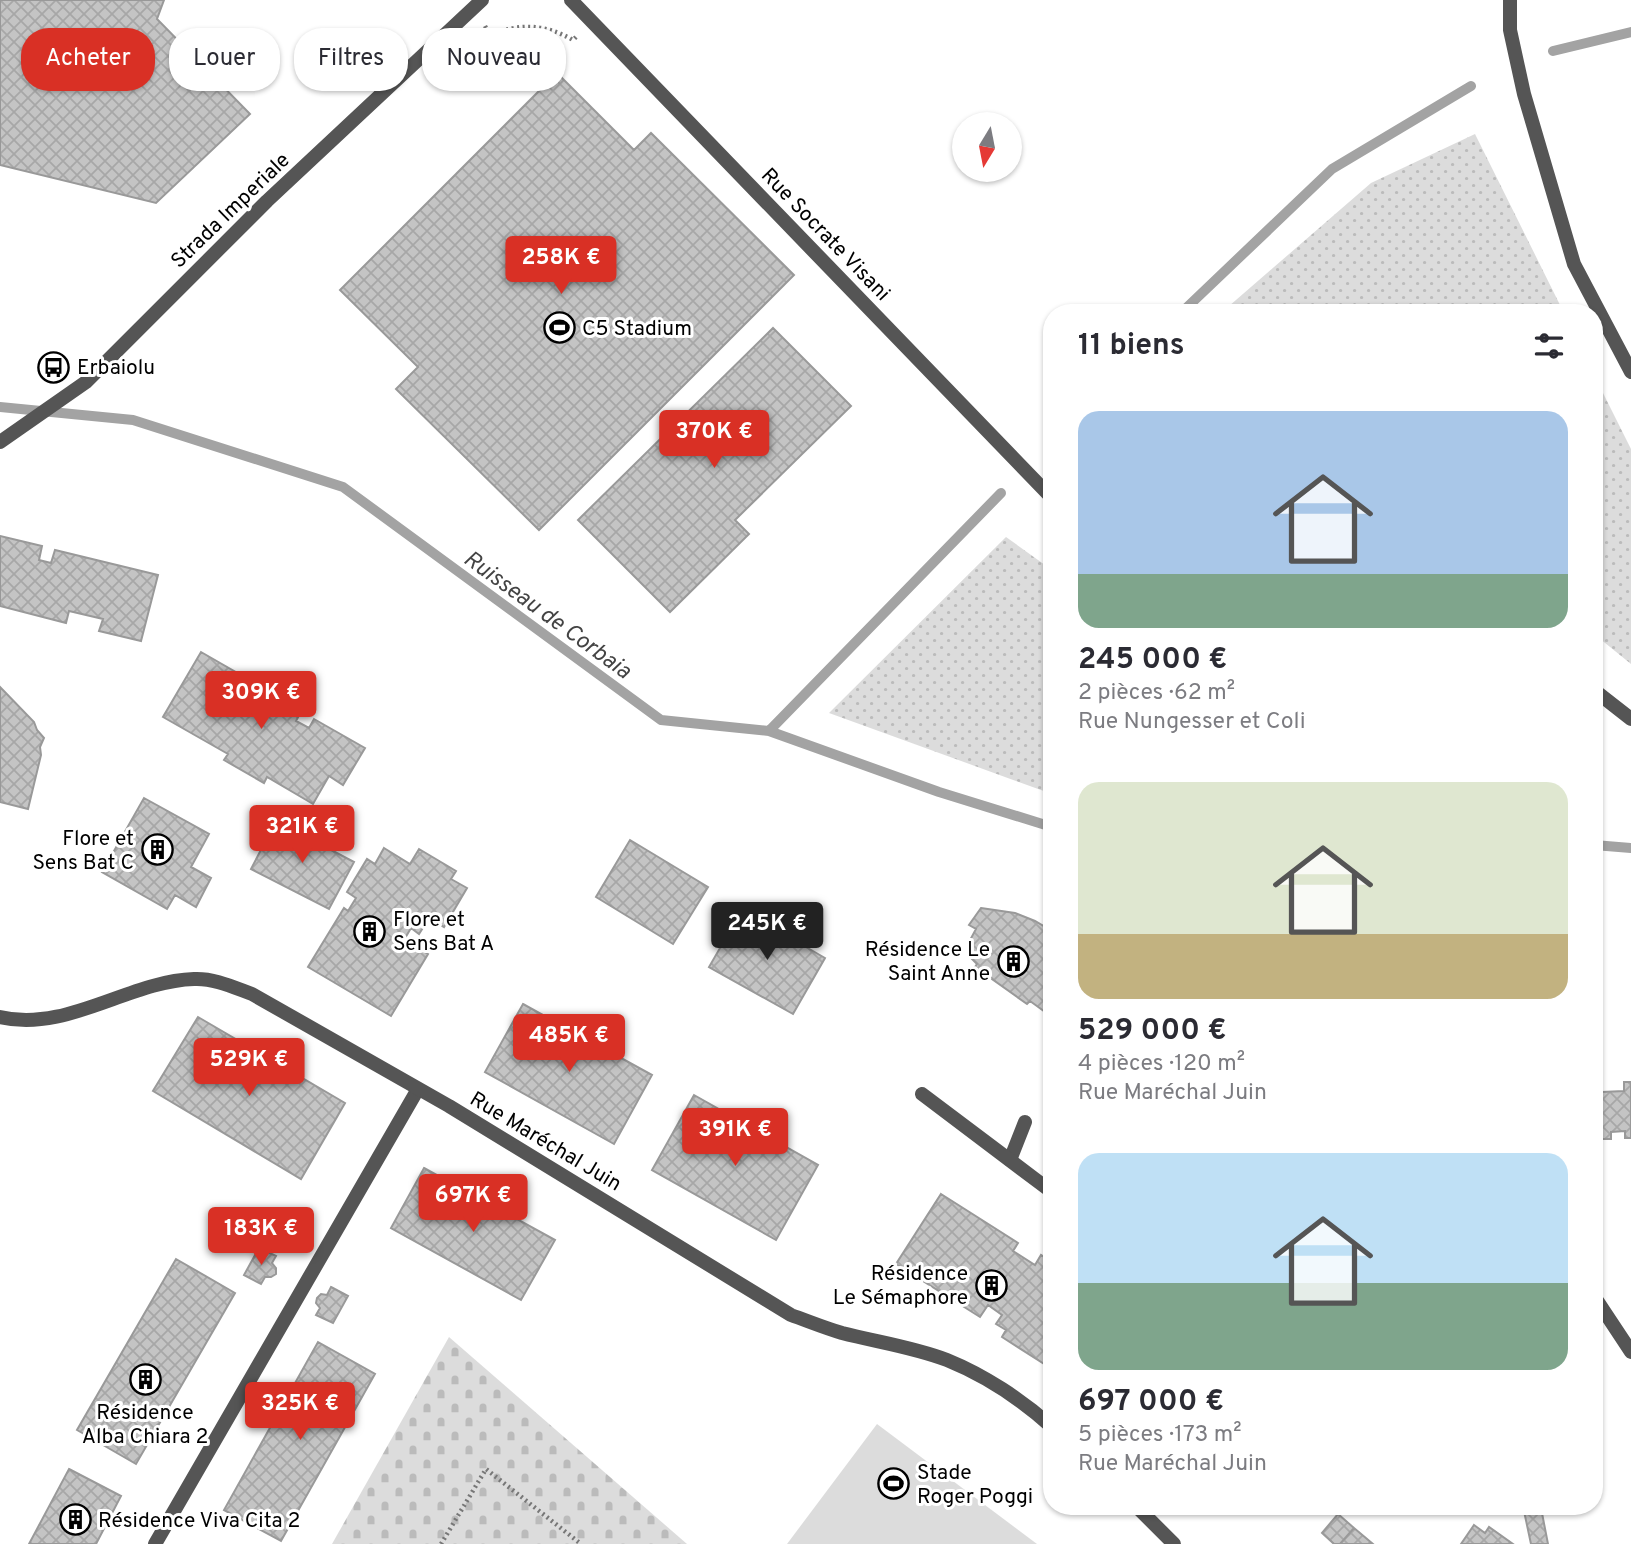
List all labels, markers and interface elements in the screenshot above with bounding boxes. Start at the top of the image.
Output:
chip: Acheter [21,28,155,91]
chip: Louer [169,28,280,91]
chip: Filtres [294,28,408,91]
chip: Nouveau [422,28,566,91]
north arrow [952,112,1022,182]
map controls [952,112,1022,182]
street label: Strada Imperiale [166,147,296,275]
street label: Rue Socrate Visani [754,163,895,307]
pin: 258K € [504,236,618,296]
text: 258K € [521,244,601,273]
sports icon: C5 Stadium [542,311,576,345]
place label: C5 Stadium [582,316,692,343]
icon: filters [1530,327,1568,365]
text: 11 biens [1078,328,1185,365]
bus stop icon: Erbaiolu [37,350,71,384]
place label: Erbaiolu [77,355,155,382]
pin: 370K € [657,410,771,470]
text: 370K € [675,418,753,447]
icon: home [1260,456,1386,582]
water label: Ruisseau de Corbaia [457,545,636,687]
text: 245 000 € [1078,642,1227,679]
pin: 309K € [204,672,318,731]
text: 309K € [221,679,301,708]
text: 2 pièces · 62 m² [1078,679,1235,708]
text: Rue Nungesser et Coli [1078,708,1305,737]
pin: 321K € [245,806,359,865]
text: 321K € [265,813,339,842]
place label: Flore et Sens Bat C [33,826,134,877]
icon: home [1260,827,1386,953]
building icon: Flore et Sens Bat C [140,833,174,867]
pin: 245K € [710,902,824,962]
place label: Flore et Sens Bat A [393,907,494,958]
text: 245K € [727,910,807,939]
building icon: Flore et Sens Bat A [353,914,387,948]
place label: Résidence Le Saint Anne [865,937,990,988]
building icon: Résidence Le Saint Anne [996,944,1030,978]
text: 529 000 € [1078,1013,1227,1050]
pin: 485K € [512,1014,626,1074]
text: 485K € [529,1022,609,1051]
pin: 529K € [192,1038,306,1098]
text: 529K € [210,1046,288,1075]
text: 4 pièces · 120 m² [1078,1050,1245,1079]
text: Rue Maréchal Juin [1078,1079,1267,1108]
street label: Rue Maréchal Juin [464,1086,626,1198]
pin: 391K € [678,1108,792,1168]
text: 391K € [698,1116,772,1145]
pin: 697K € [416,1174,530,1234]
text: 697K € [435,1182,511,1211]
icon: home [1260,1198,1386,1324]
pin: 183K € [204,1208,318,1267]
text: 183K € [224,1215,298,1244]
place label: Résidence Le Sémaphore [833,1261,968,1312]
building icon: Résidence Le Sémaphore [974,1268,1008,1302]
building icon: Résidence Alba Chiara 2 [128,1363,162,1397]
pin: 325K € [243,1382,357,1442]
text: 697 000 € [1078,1384,1224,1421]
text: 325K € [261,1390,339,1419]
place label: Résidence Alba Chiara 2 [82,1400,208,1451]
text: 5 pièces · 173 m² [1078,1421,1242,1450]
text: Rue Maréchal Juin [1078,1450,1267,1479]
place label: Stade Roger Poggi [917,1460,1033,1511]
sports icon: Stade Roger Poggi [877,1467,911,1501]
building icon: Résidence Viva Cita 2 [58,1503,92,1537]
place label: Résidence Viva Cita 2 [98,1508,300,1535]

